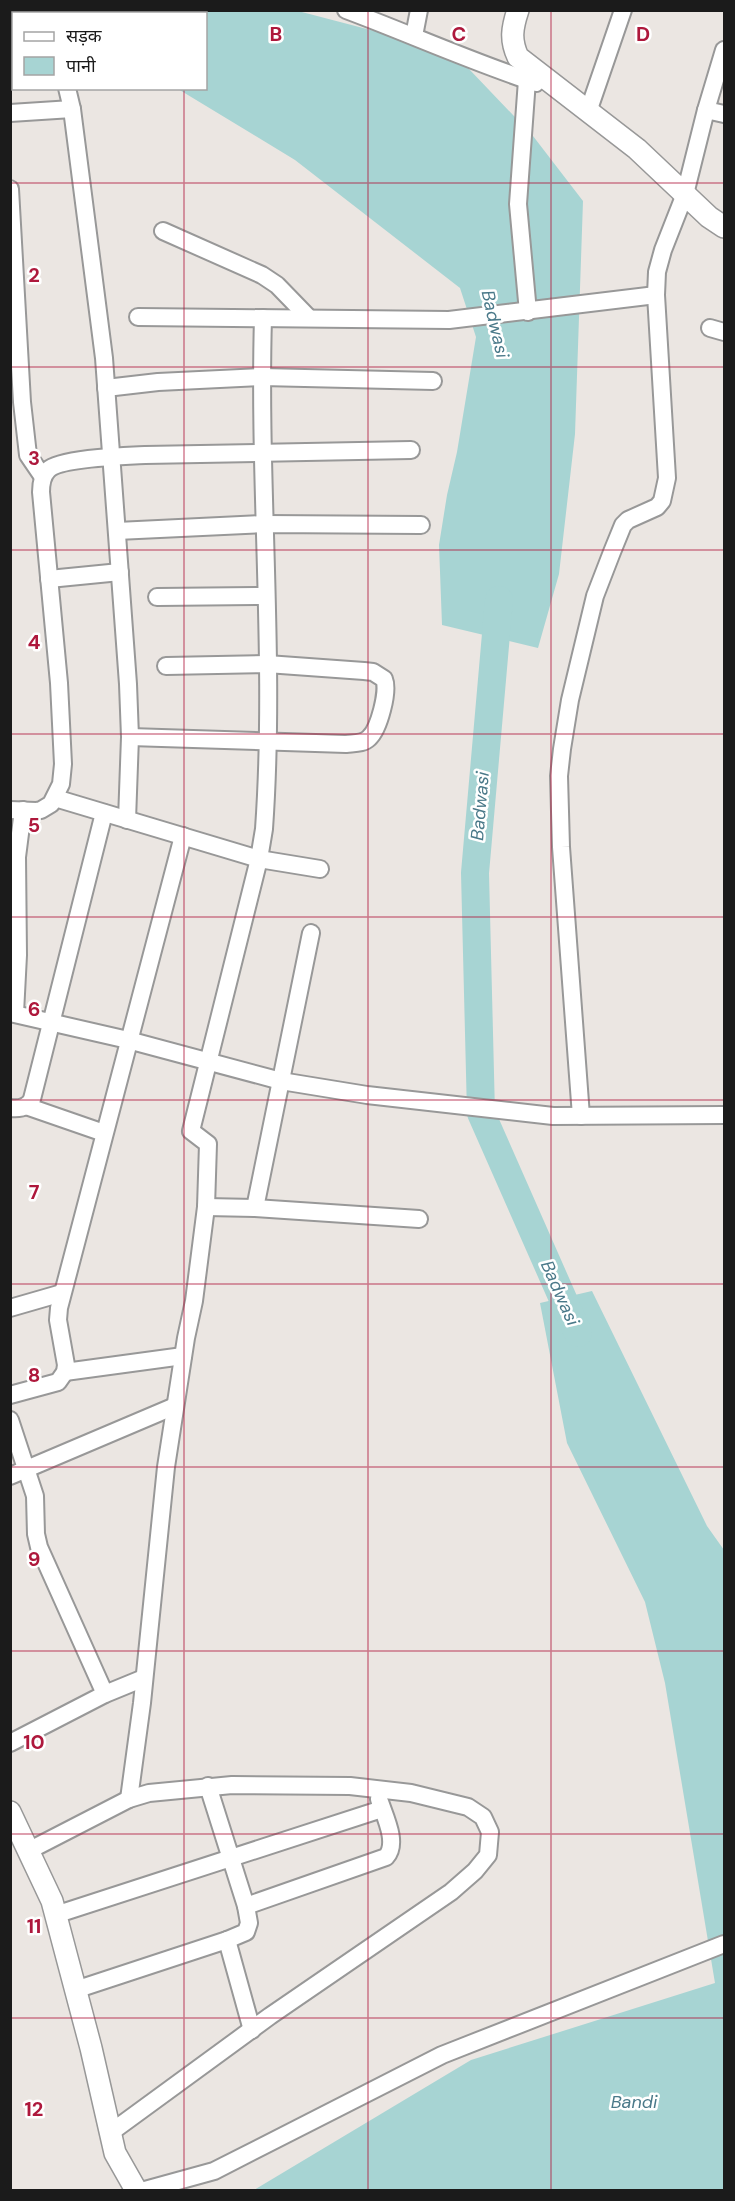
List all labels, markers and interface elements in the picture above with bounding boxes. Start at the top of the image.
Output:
legend [12,12,207,90]
text: B [270,21,282,47]
text: C [452,21,466,47]
text: D [636,21,650,47]
text: सड़क [66,24,103,48]
text: पानी [66,54,96,78]
text: 2 [28,262,40,288]
water label: Badwasi [476,288,515,361]
text: 3 [28,445,40,471]
text: 4 [28,629,41,655]
water label: Badwasi [465,770,495,841]
text: 5 [28,812,40,838]
text: 6 [28,996,40,1022]
text: 7 [29,1179,40,1205]
water label: Badwasi [535,1257,585,1330]
text: 8 [28,1362,40,1388]
text: 9 [28,1546,40,1572]
text: 10 [23,1729,45,1755]
text: 11 [27,1913,41,1939]
water label: Bandi [611,2090,658,2114]
text: 12 [25,2096,43,2122]

